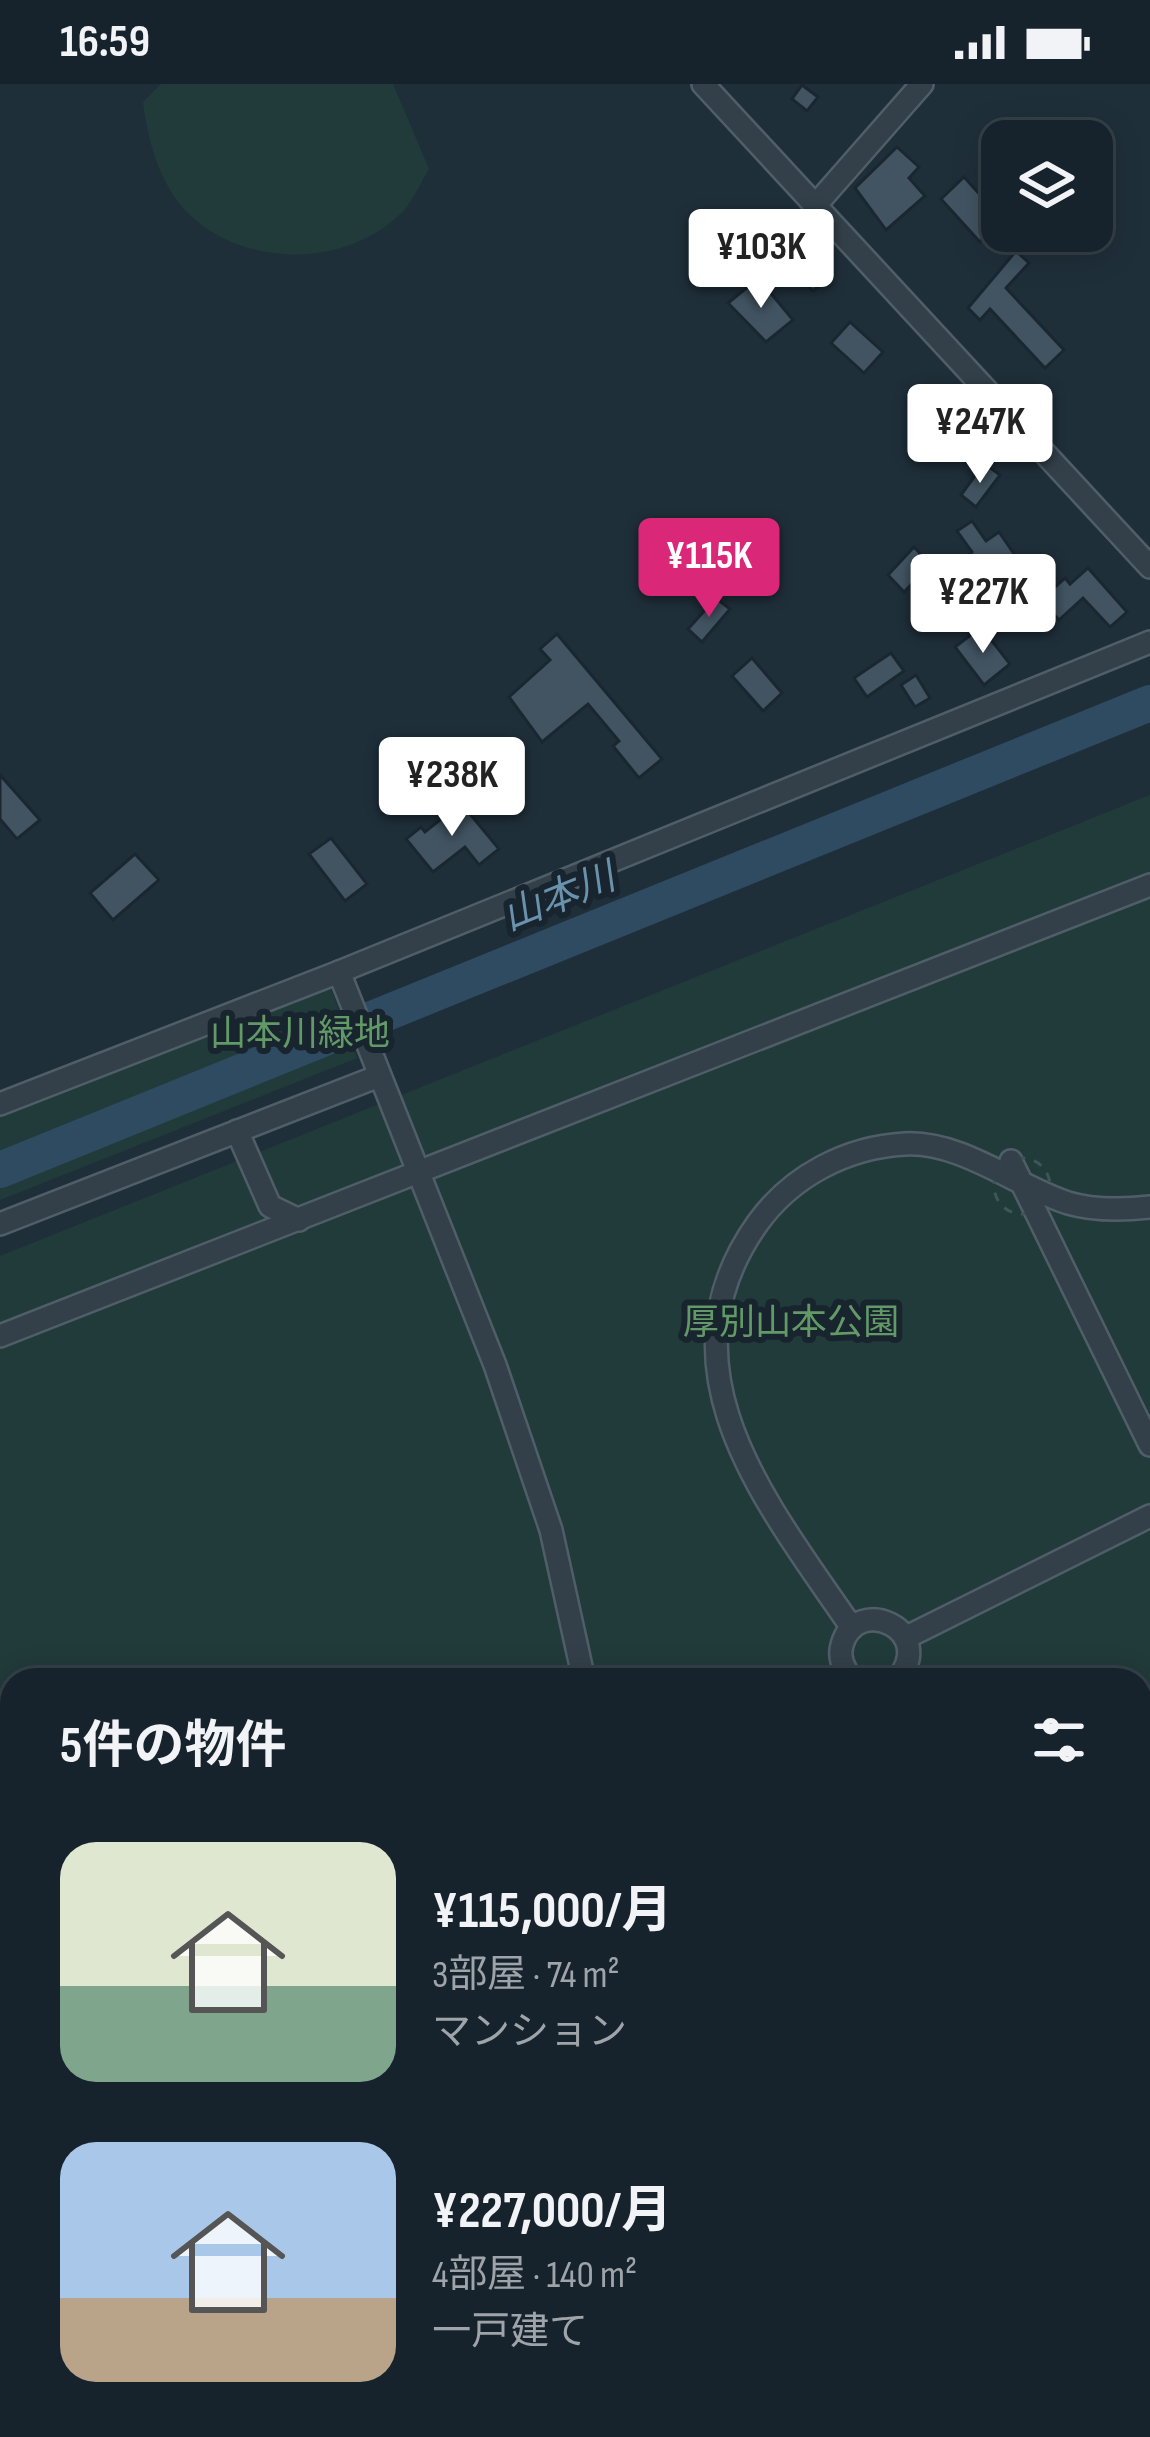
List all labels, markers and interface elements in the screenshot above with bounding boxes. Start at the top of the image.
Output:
text: 16:59 [60,15,150,70]
map controls [981,120,1113,252]
button: layers [981,120,1113,252]
pin: ¥103K [677,209,845,311]
text: ¥103K [716,224,806,271]
pin: ¥247K [896,384,1064,486]
text: ¥247K [934,399,1026,446]
pin: ¥115K [625,518,793,620]
text: ¥115K [665,533,753,580]
pin: ¥227K [899,554,1067,656]
text: ¥227K [938,569,1028,616]
pin: ¥238K [368,737,536,839]
text: ¥238K [406,752,498,799]
water label: 山本川 [496,853,626,942]
park label: 山本川緑地 [210,1013,390,1056]
park label: 厚別山本公園 [683,1302,899,1345]
icon: filters [1026,1707,1092,1773]
text: 5件の物件 [60,1716,286,1777]
text: ¥115,000/月 [432,1881,673,1942]
icon: home [156,1890,300,2034]
text: 3部屋 · 74 m² [432,1952,620,1999]
text: マンション [432,2009,627,2056]
text: ¥227,000/月 [432,2181,672,2242]
icon: home [156,2190,300,2334]
text: 4部屋 · 140 m² [432,2252,637,2299]
text: 一戸建て [432,2309,588,2356]

